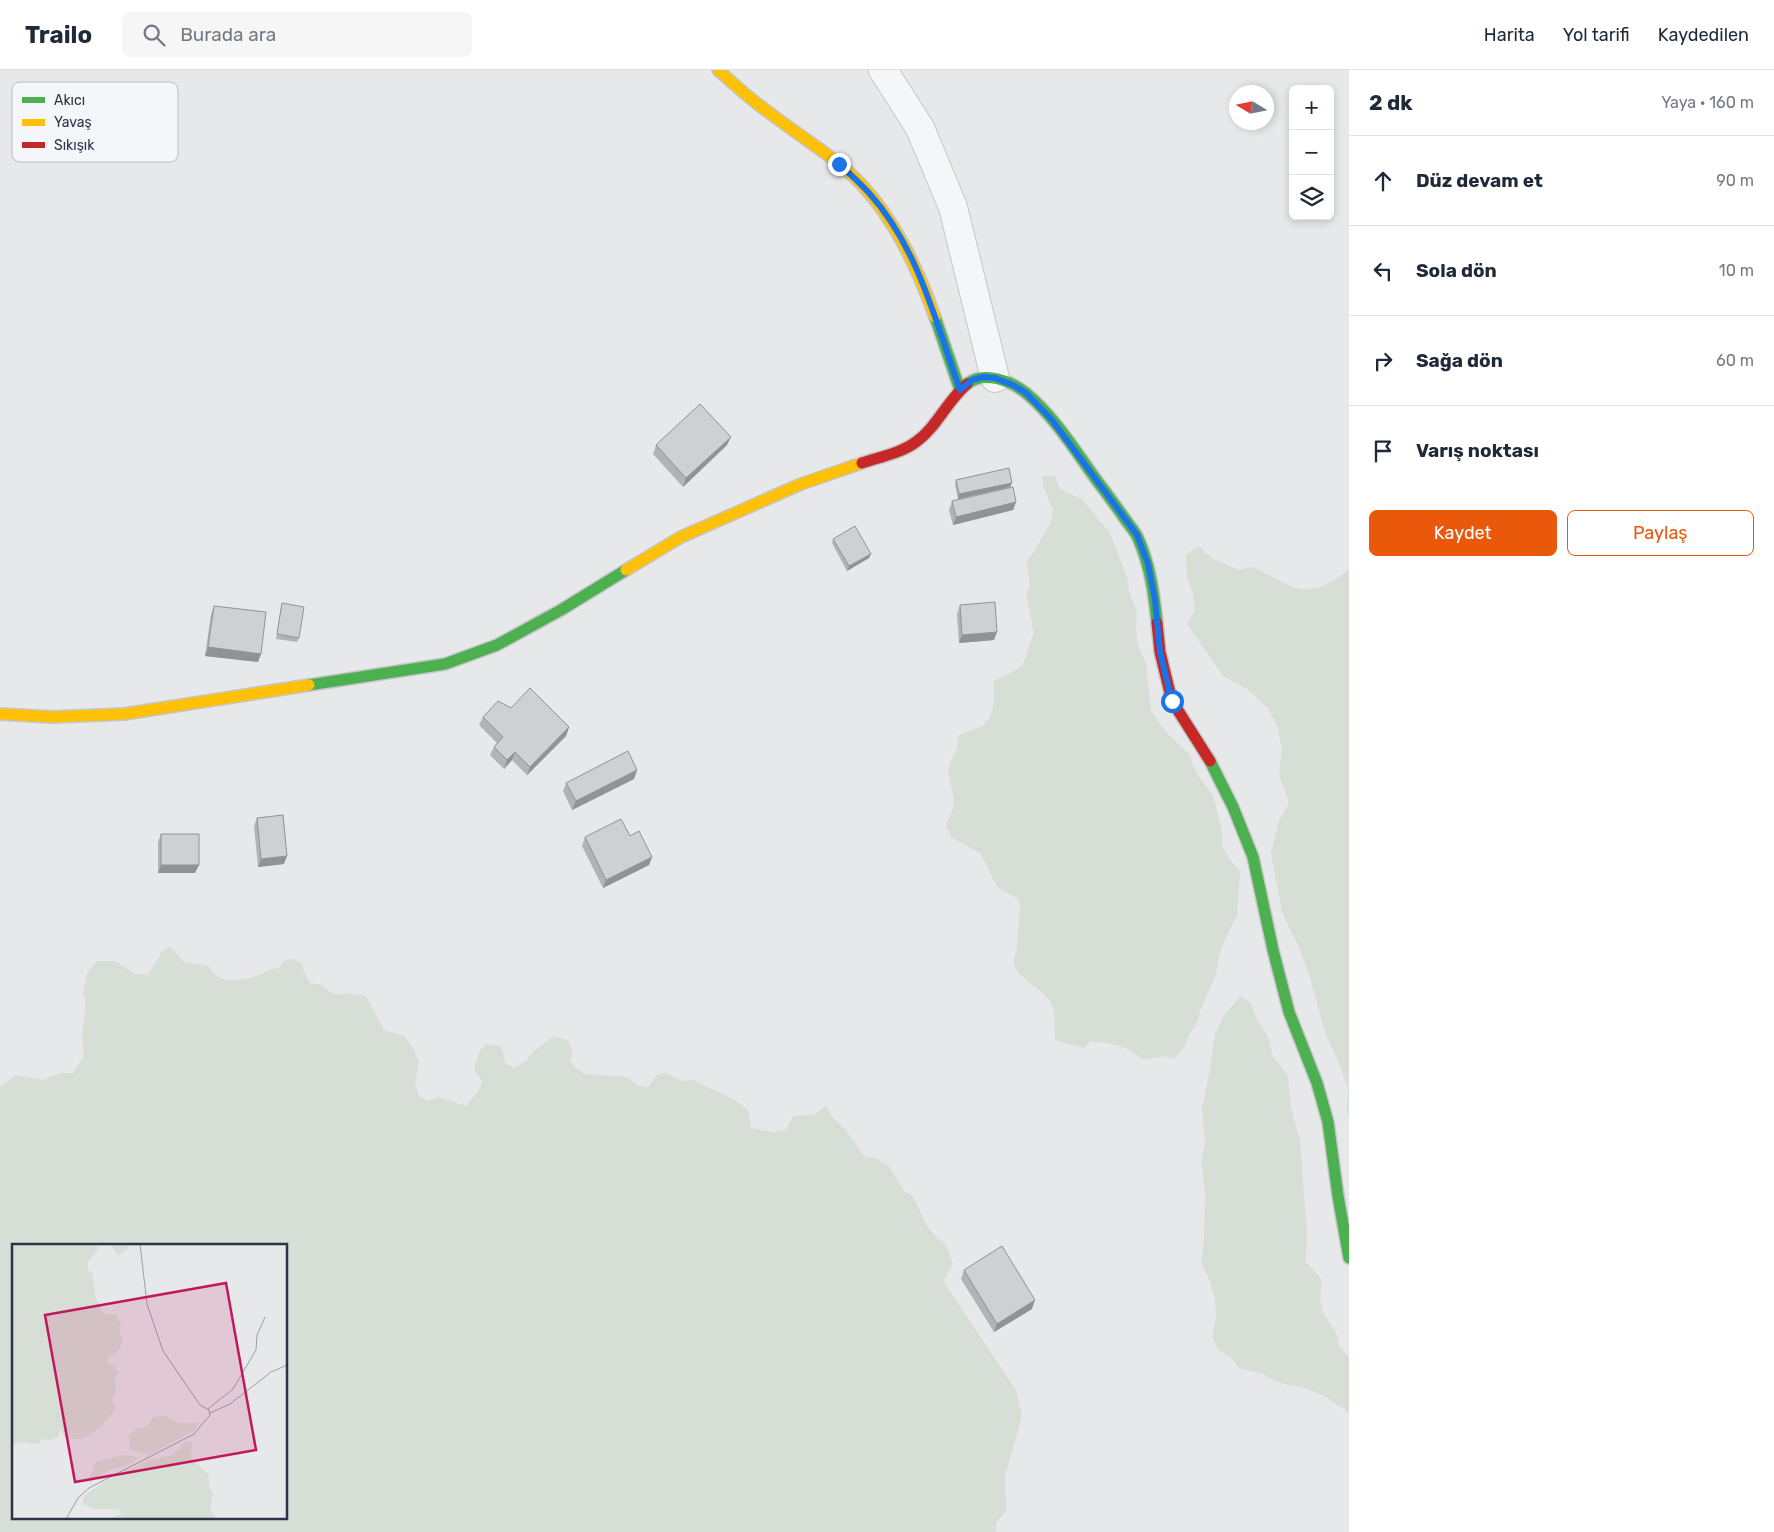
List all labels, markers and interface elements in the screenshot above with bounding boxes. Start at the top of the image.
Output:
search box [122,12,472,57]
text: Trailo [25,21,92,49]
icon: search [140,21,168,49]
text: Burada ara [180,23,276,46]
text: Harita [1484,24,1535,46]
text: Yol tarifi [1563,24,1630,46]
text: Kaydedilen [1658,24,1749,46]
legend [12,82,178,162]
north arrow [1229,85,1274,130]
map controls [1289,85,1334,220]
button: + [1289,85,1334,130]
text: 2 dk [1369,90,1413,115]
text: Akıcı [54,92,85,109]
text: Yaya · 160 m [1661,93,1754,112]
text: Yavaş [54,114,92,131]
button: − [1289,130,1334,175]
text: Sıkışık [54,137,95,154]
route end [828,153,851,176]
icon: ahead [1369,167,1397,195]
text: Düz devam et [1416,169,1543,192]
text: 90 m [1716,171,1754,190]
button: layers [1289,175,1334,220]
icon: left [1369,257,1397,285]
text: Sola dön [1416,259,1497,282]
text: 10 m [1719,261,1754,280]
icon: right [1369,347,1397,375]
text: Sağa dön [1416,349,1503,372]
text: 60 m [1716,351,1754,370]
icon: arrive [1369,437,1397,465]
text: Varış noktası [1416,439,1539,462]
button: Kaydet [1369,510,1557,556]
button: Paylaş [1567,510,1754,556]
route start [1161,690,1184,713]
inset map [12,1244,288,1520]

